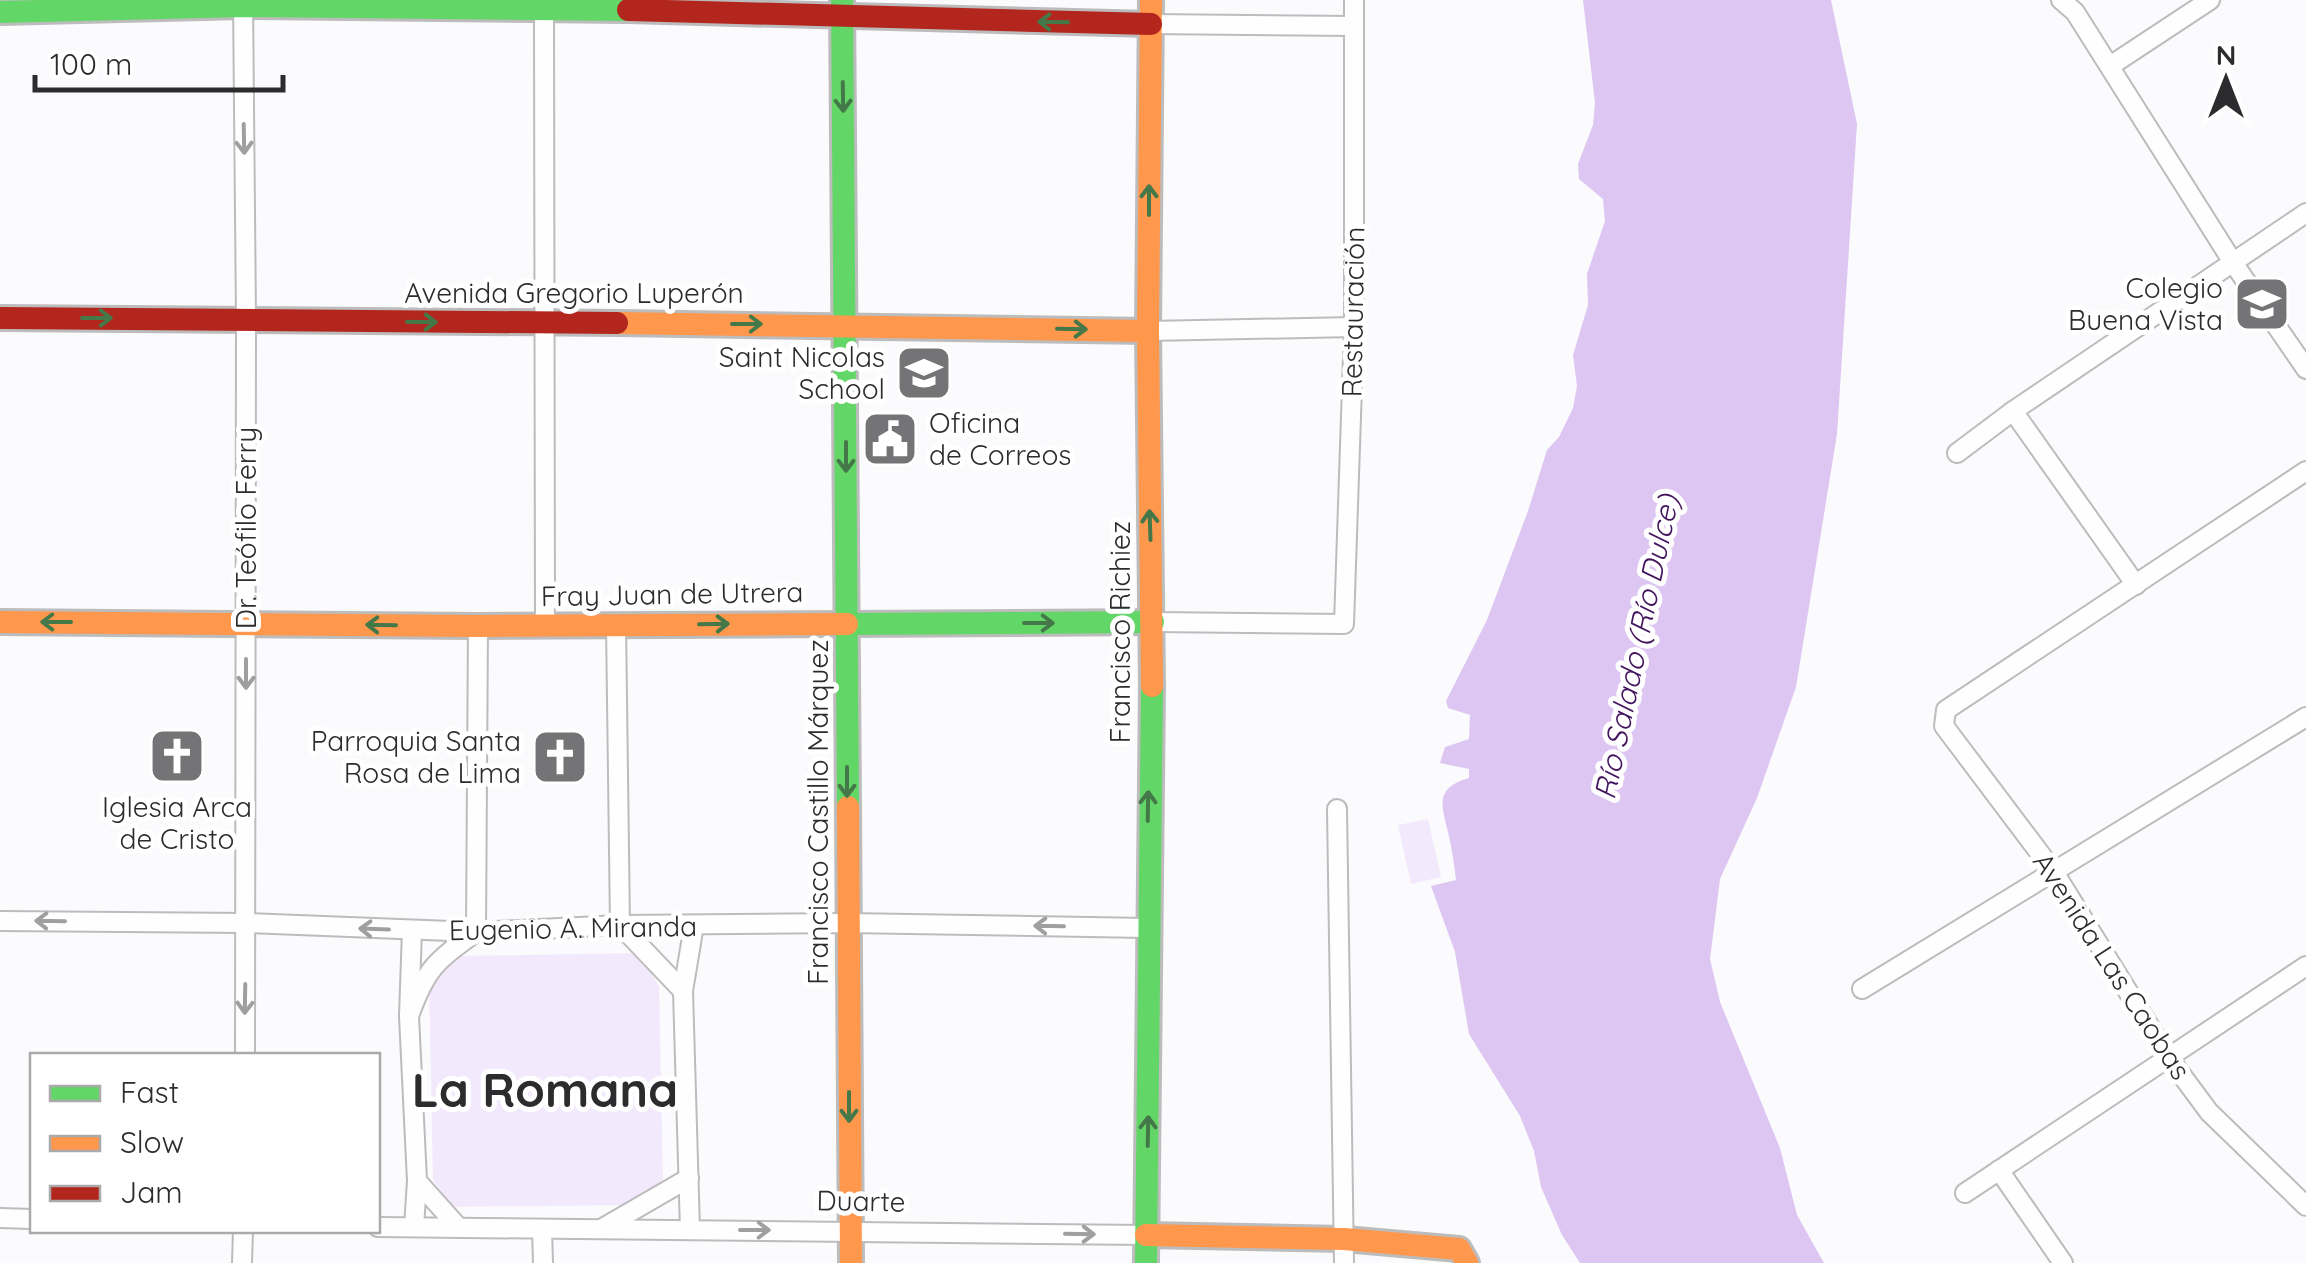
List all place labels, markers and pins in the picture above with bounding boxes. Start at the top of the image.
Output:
place label: Colegio Buena Vista [2068,270,2223,337]
school or university icon: Colegio Buena Vista [2232,274,2292,334]
place label: Saint Nicolas School [719,339,885,406]
school or university icon: Saint Nicolas School [894,343,954,403]
place label: Oficina de Correos [929,405,1071,472]
public building icon: Oficina de Correos [860,409,920,469]
place label: Parroquia Santa Rosa de Lima [311,723,521,790]
church icon: Iglesia Arca de Cristo [147,726,207,786]
church icon: Parroquia Santa Rosa de Lima [530,727,590,787]
place label: Iglesia Arca de Cristo [102,789,252,856]

